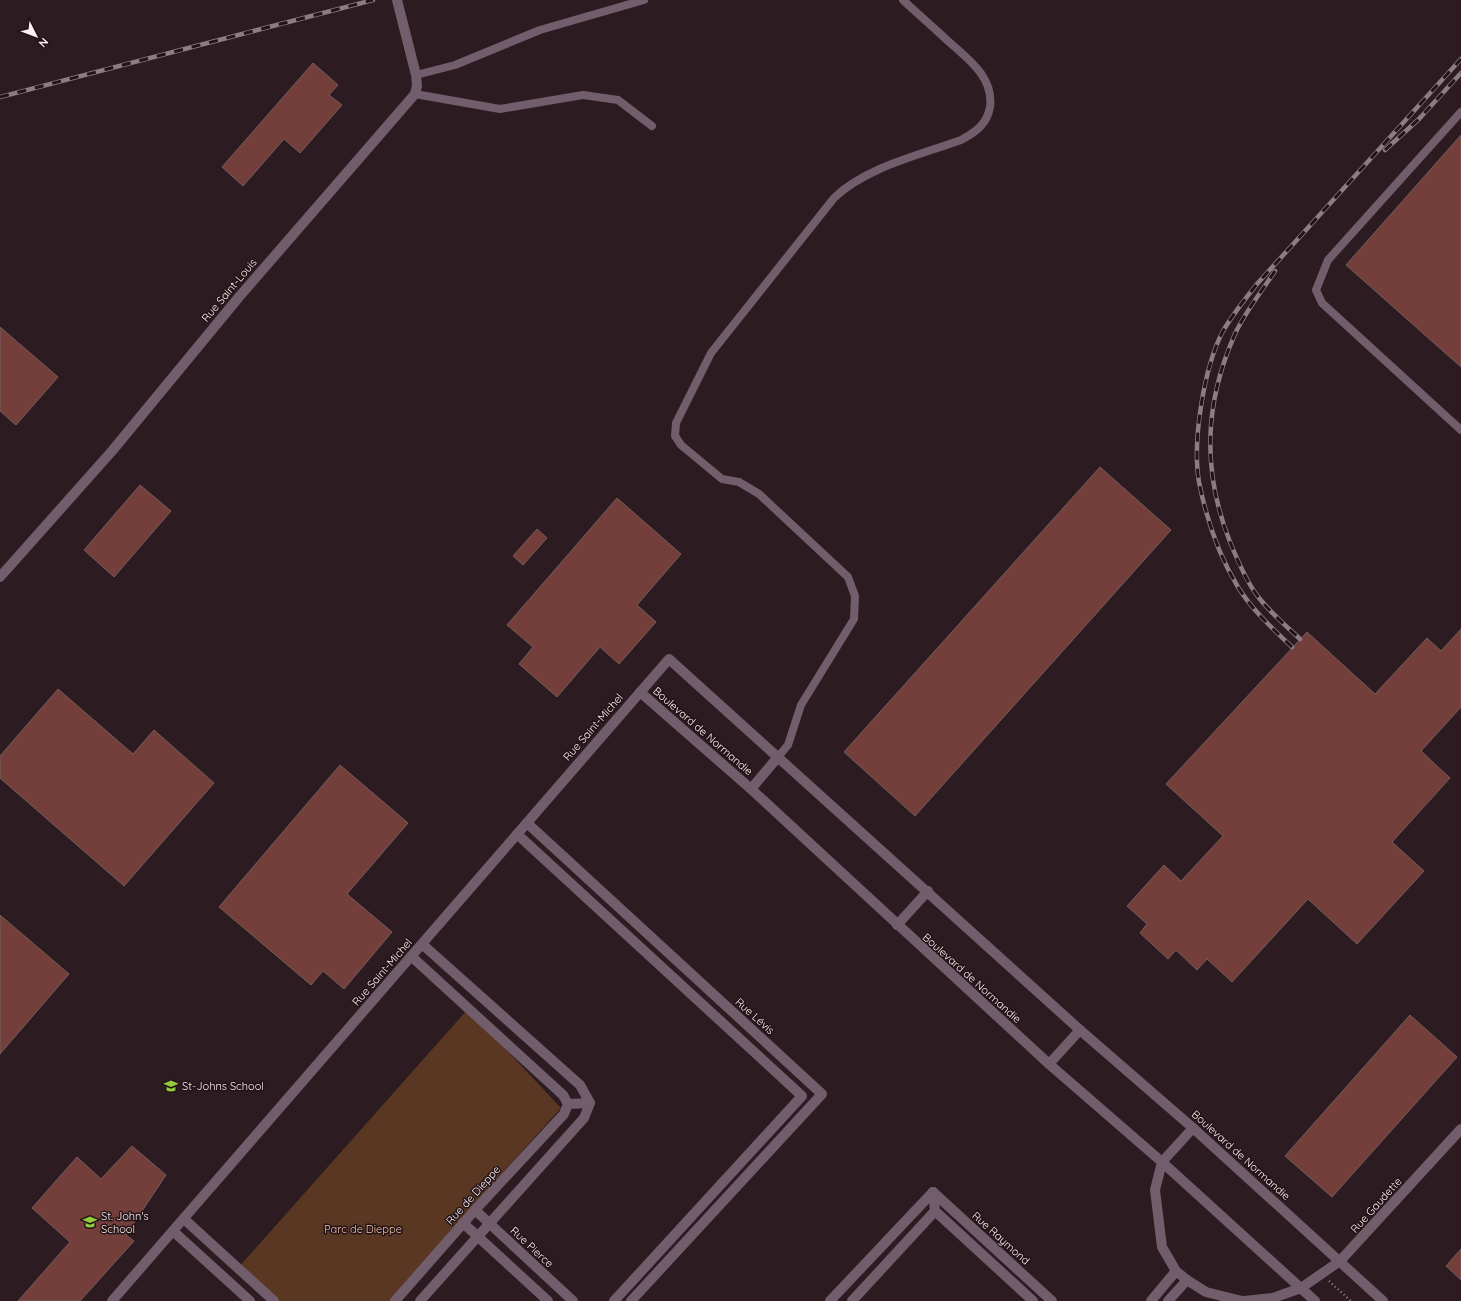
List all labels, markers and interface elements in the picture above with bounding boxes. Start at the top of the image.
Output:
north arrow [16,16,56,56]
text: N [36,35,51,50]
street label: Rue Saint-Louis [198,255,260,325]
street label: Boulevard de Normandie [650,684,756,778]
street label: Rue Saint-Michel [560,691,626,763]
street label: Boulevard de Normandie [920,930,1024,1026]
street label: Rue Saint-Michel [349,936,415,1008]
street label: Rue Lévis [732,995,778,1037]
school or university icon: St-Johns School [163,1078,179,1094]
place label: St-Johns School [182,1079,264,1093]
street label: Boulevard de Normandie [1189,1107,1293,1203]
street label: Rue de Dieppe [443,1163,503,1227]
street label: Rue Gaudette [1347,1174,1405,1236]
street label: Rue Raymond [969,1208,1033,1268]
place label: St. John's School [101,1209,149,1236]
school or university icon: St. John's School [82,1214,98,1230]
park label: Parc de Dieppe [324,1222,402,1236]
street label: Rue Pierce [508,1224,556,1270]

